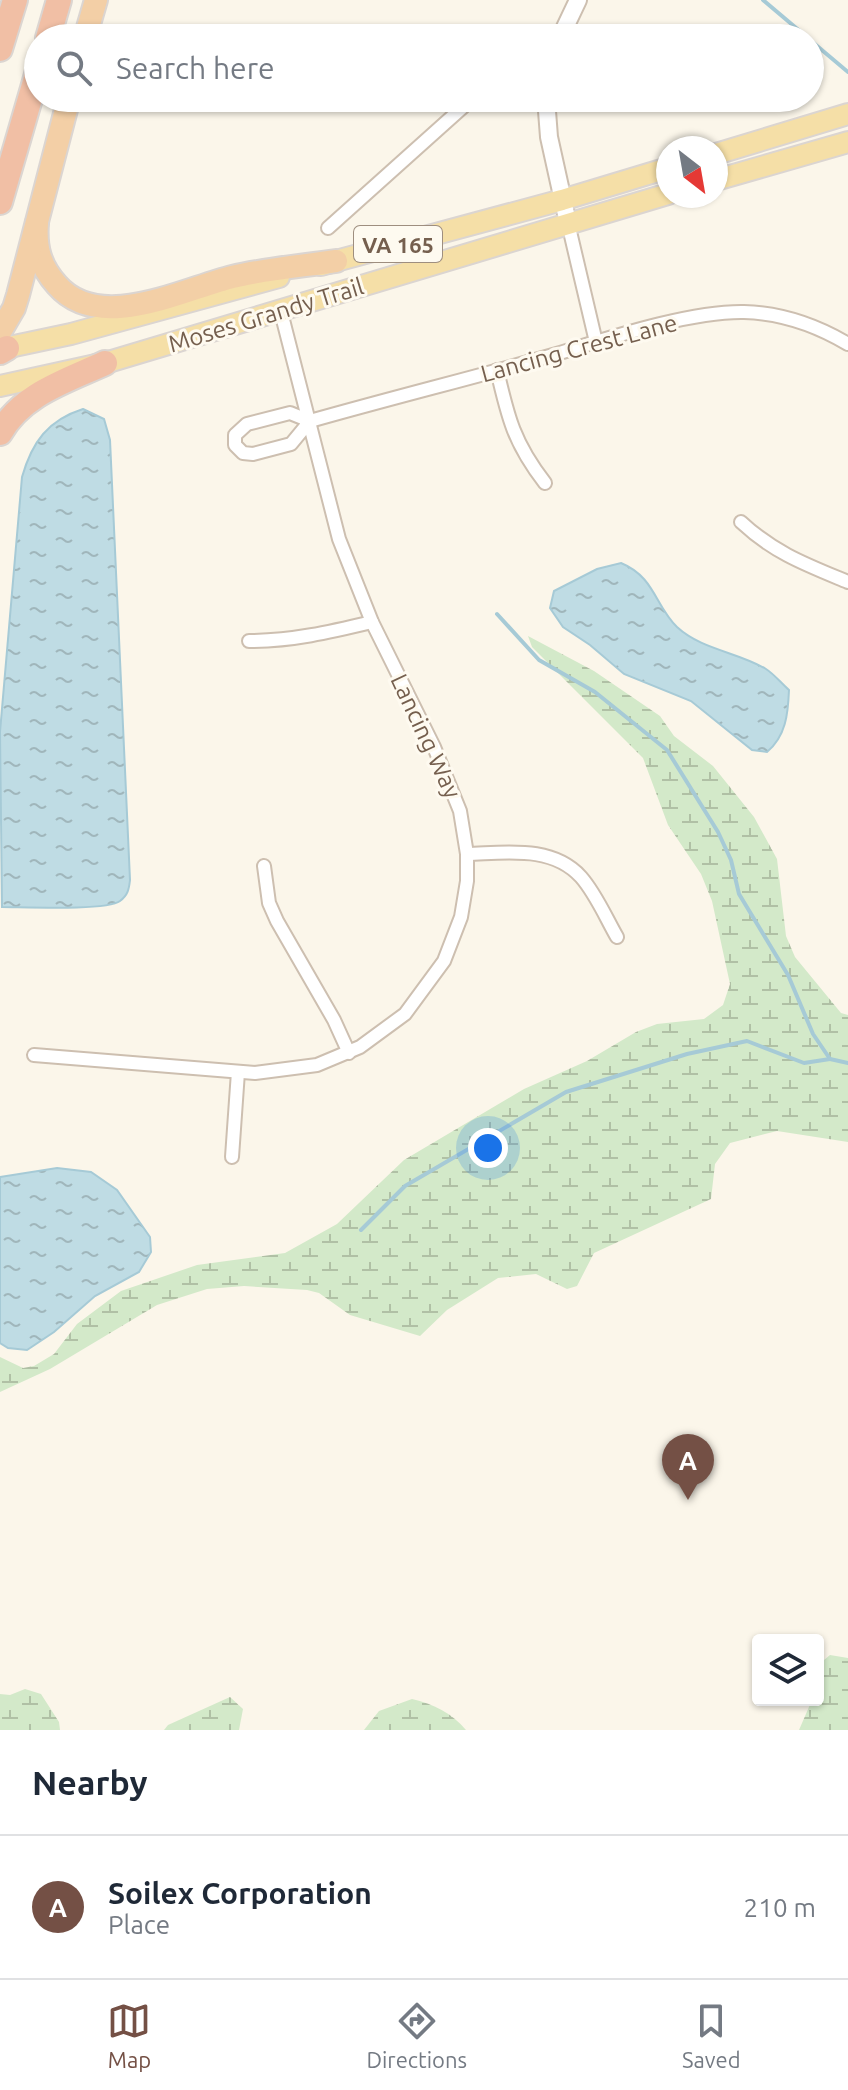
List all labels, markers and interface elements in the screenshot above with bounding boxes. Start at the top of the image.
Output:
search box [24,24,824,112]
icon: search [52,46,96,90]
text: Search here [116,51,275,85]
north arrow [656,136,728,208]
road number: VA 165 [354,226,442,262]
street label: Moses Grandy Trail [165,272,367,358]
street label: Lancing Crest Lane [478,309,680,387]
street label: Lancing Way [385,670,467,803]
your location [468,1128,508,1168]
pin: A [662,1434,714,1500]
map controls [752,1634,824,1706]
button: layers [752,1634,824,1706]
text: Nearby [32,1763,147,1801]
text: Soilex Corporation [108,1876,372,1910]
text: A [49,1893,67,1922]
text: 210 m [744,1893,816,1922]
text: Place [108,1910,170,1939]
tab: Map [107,1999,151,2072]
tab: Directions [366,1999,467,2072]
tab: Saved [682,1999,741,2072]

